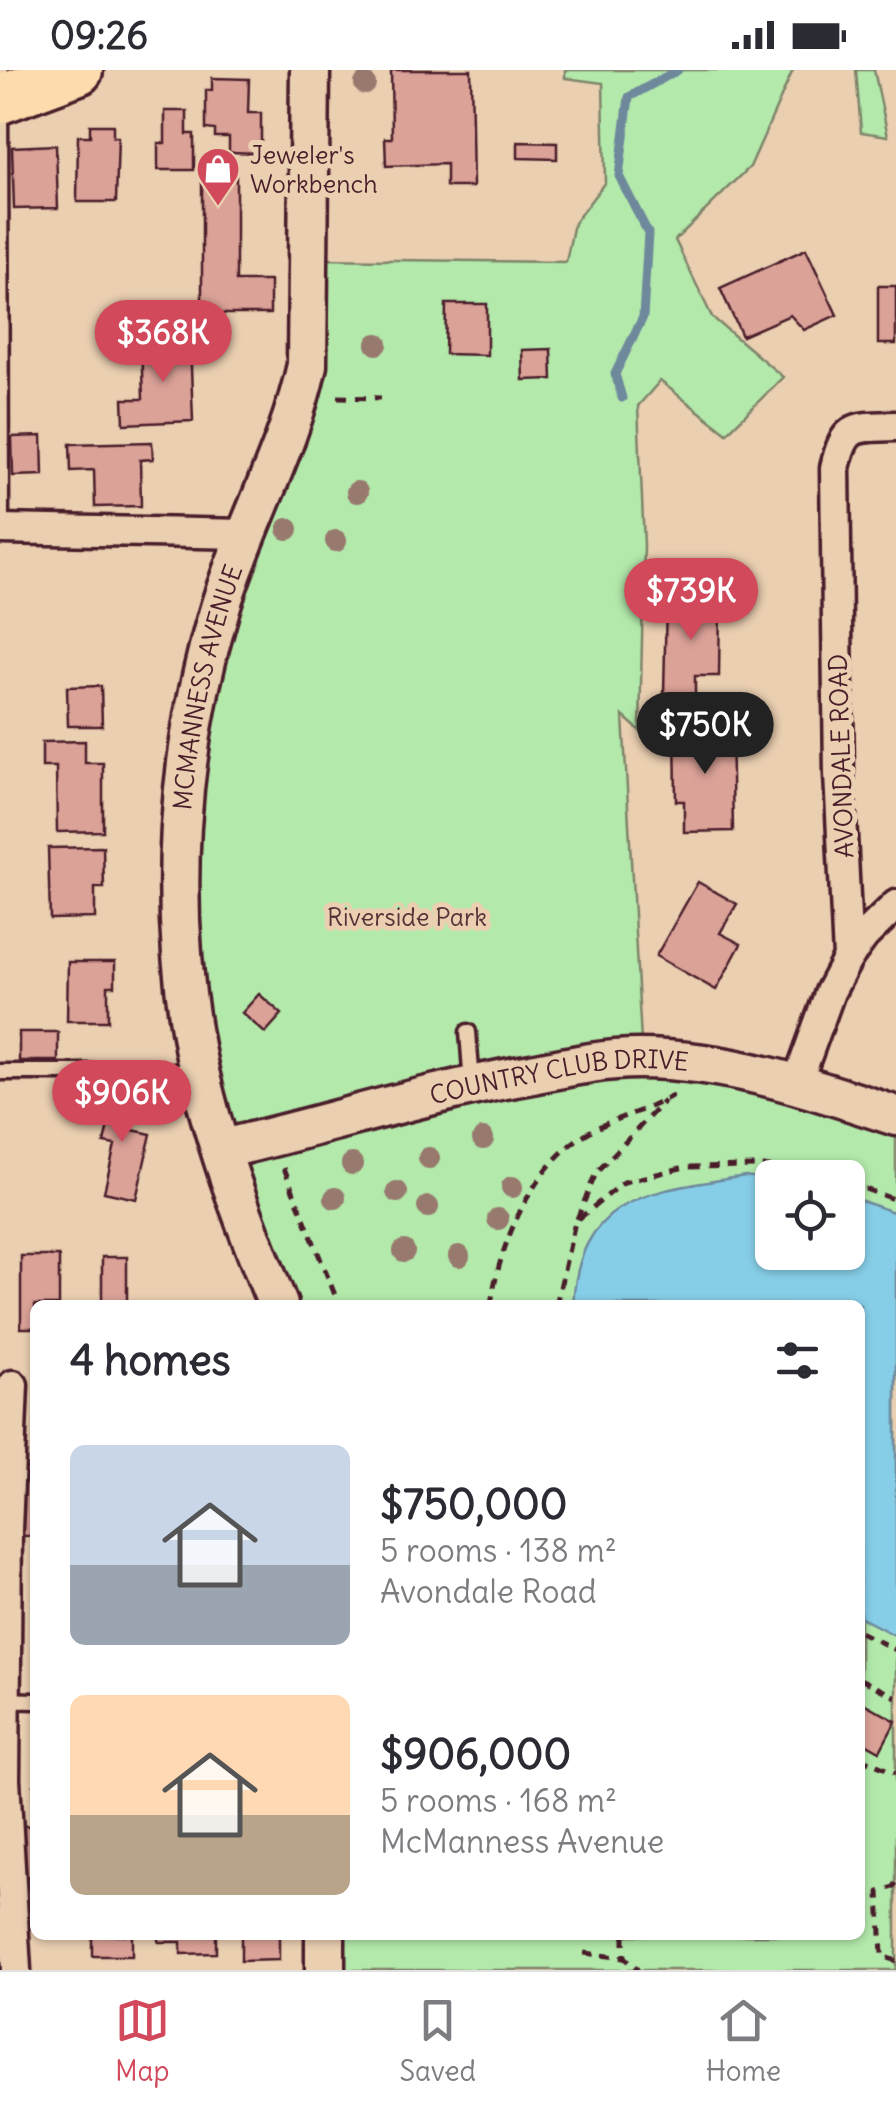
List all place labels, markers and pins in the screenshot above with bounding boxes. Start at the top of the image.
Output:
place label: Jeweler's Workbench [250,139,378,200]
shop icon: Jeweler's Workbench [195,146,241,207]
pin: $368K [93,300,233,385]
pin: $739K [621,558,761,643]
pin: $750K [635,692,775,777]
pin: $906K [52,1060,192,1145]

